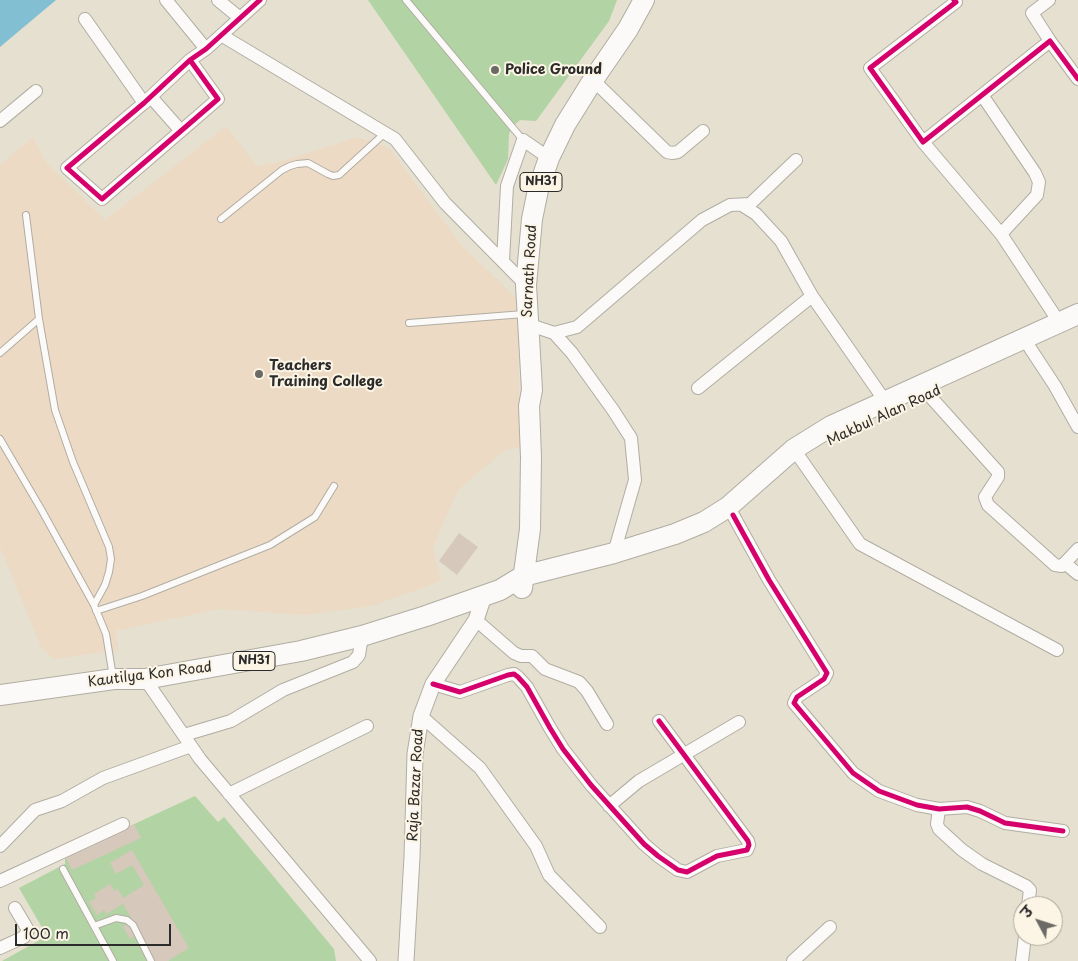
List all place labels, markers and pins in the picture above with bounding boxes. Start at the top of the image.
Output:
place label: Police Ground [505,62,602,78]
marker: Police Ground [489,64,501,76]
place label: Teachers Training College [269,358,383,391]
marker: Teachers Training College [253,368,265,380]

